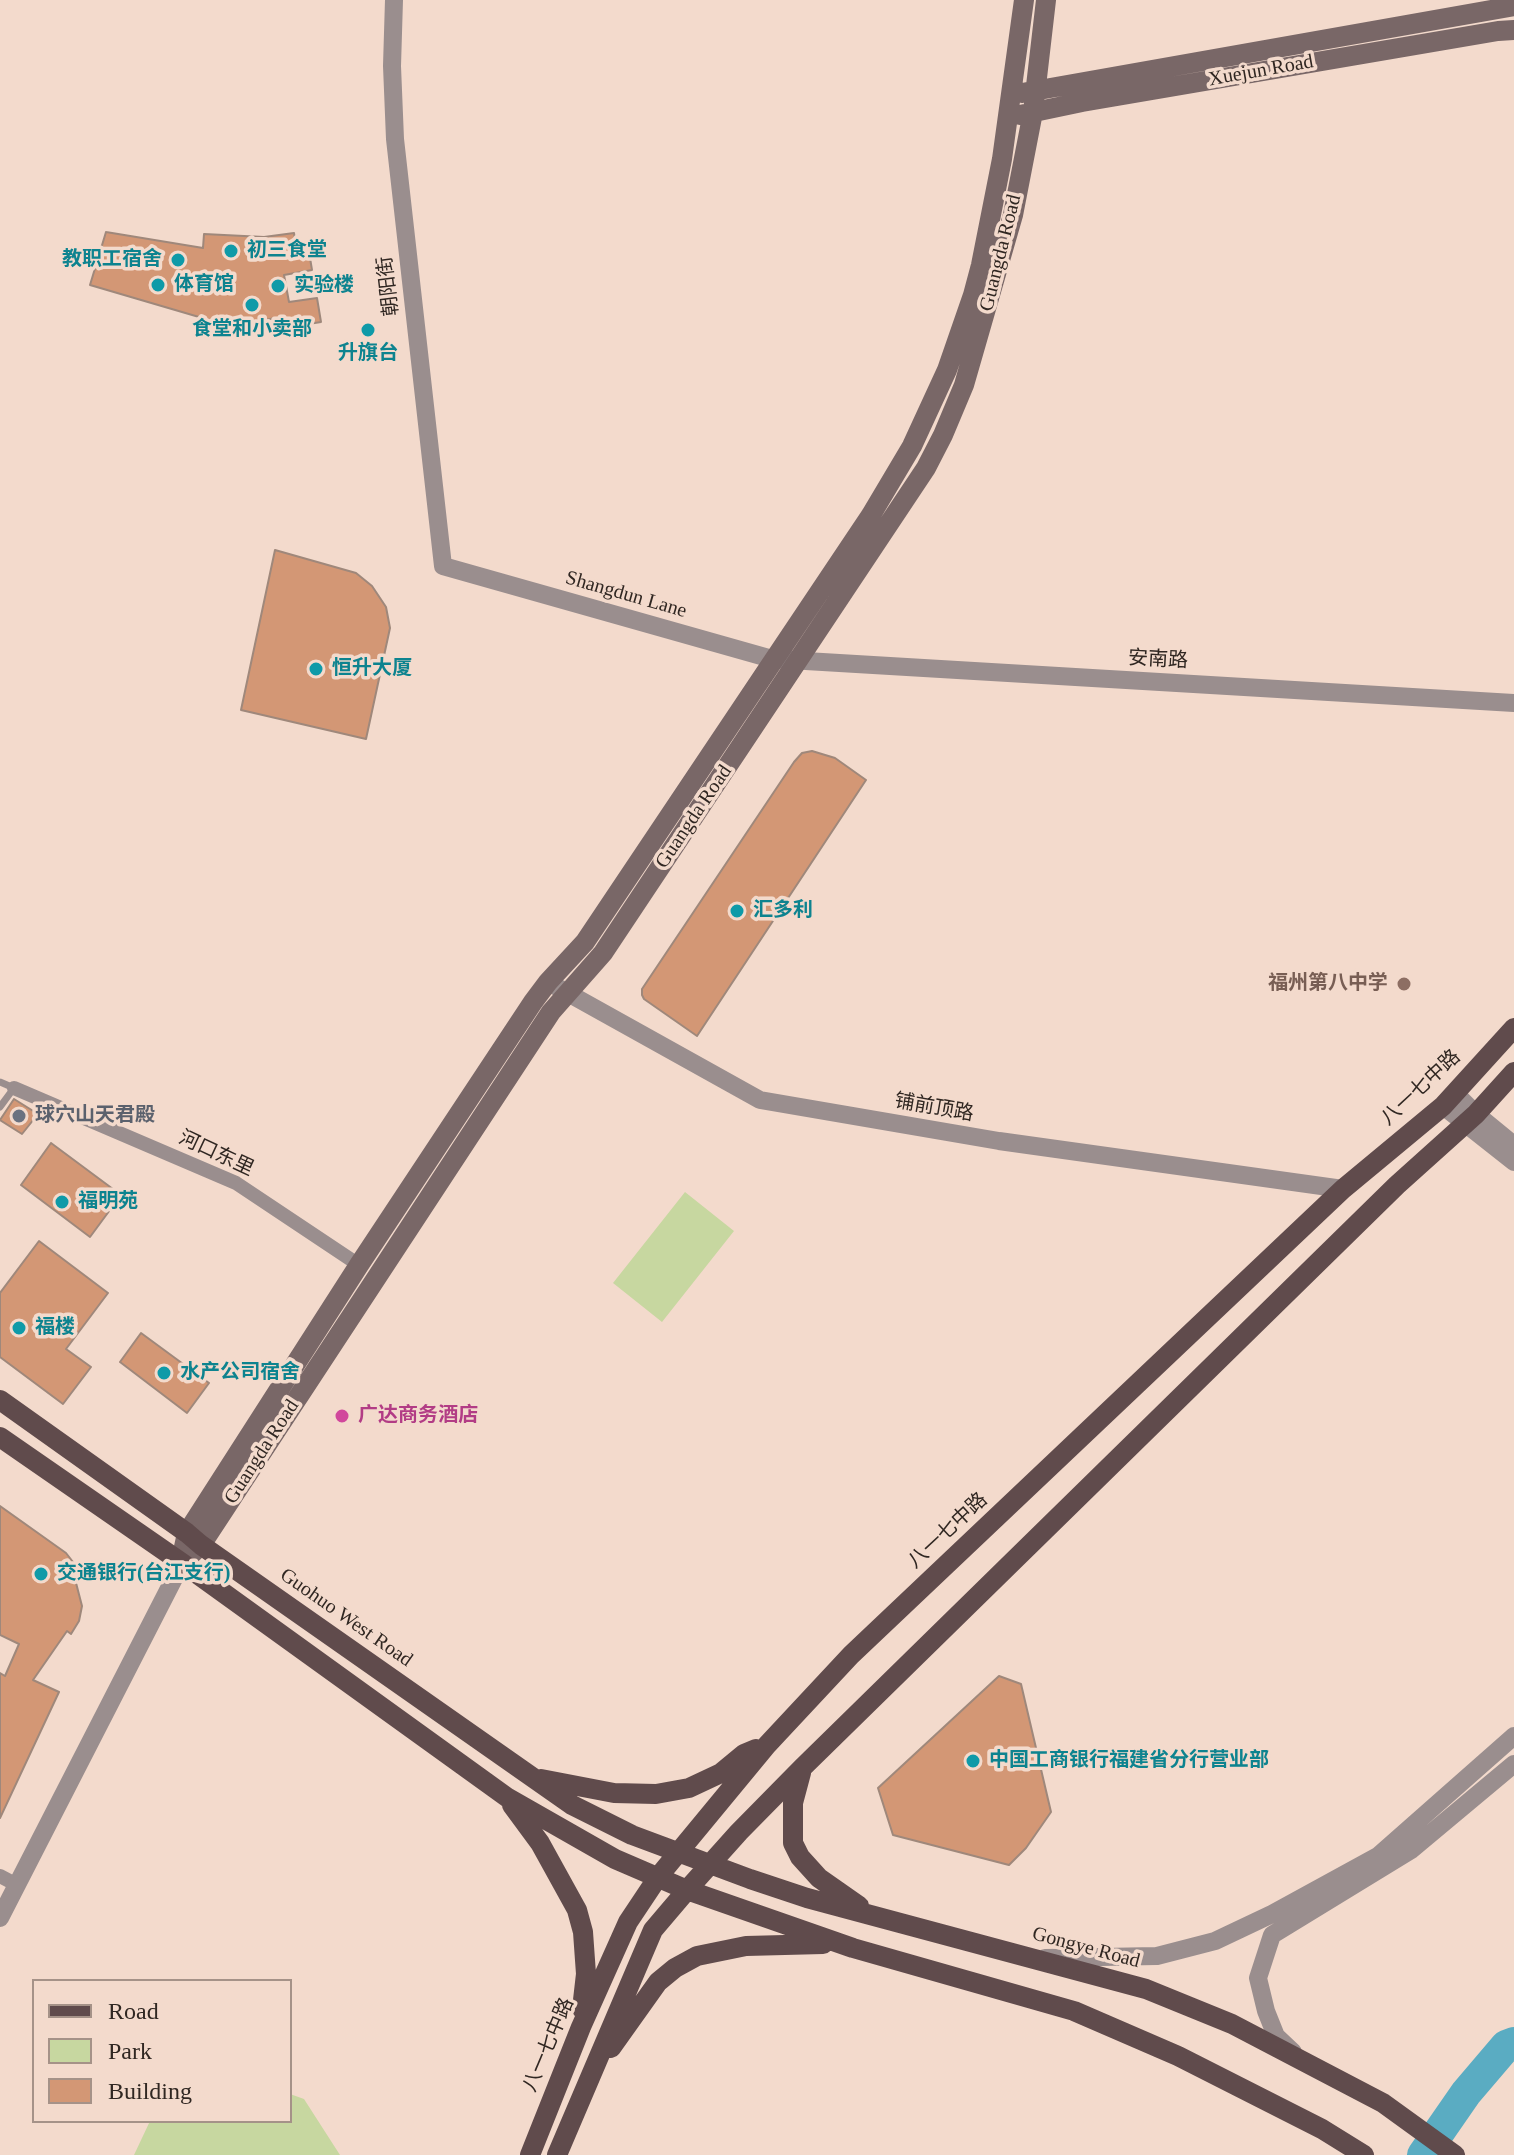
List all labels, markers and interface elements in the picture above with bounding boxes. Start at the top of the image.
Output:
street label: Xuejun Road [1207,50,1315,92]
street label: Guangda Road [975,192,1027,314]
place label: 初三食堂 [247,239,327,263]
marker: 初三食堂 [222,242,240,260]
place label: 教职工宿舍 [62,248,162,272]
marker: 教职工宿舍 [169,251,187,269]
street label: 朝阳街 [373,255,405,317]
place label: 体育馆 [174,273,234,297]
place label: 实验楼 [294,274,354,298]
marker: 体育馆 [149,276,167,294]
marker: 实验楼 [269,277,287,295]
marker: 食堂和小卖部 [243,296,261,314]
place label: 食堂和小卖部 [192,318,312,342]
marker: 升旗台 [359,321,377,339]
place label: 升旗台 [338,342,398,366]
street label: Shangdun Lane [563,566,689,624]
street label: 安南路 [1127,646,1189,674]
place label: 恒升大厦 [332,657,412,681]
marker: 恒升大厦 [307,660,325,678]
street label: Guangda Road [651,761,737,873]
place label: 汇多利 [753,899,813,923]
marker: 汇多利 [728,902,746,920]
place label: 福州第八中学 [1268,972,1388,996]
marker: 福州第八中学 [1395,975,1413,993]
street label: 八一七中路 [1376,1045,1466,1131]
street label: 铺前顶路 [893,1089,975,1127]
place label: 球穴山天君殿 [35,1104,155,1128]
marker: 球穴山天君殿 [10,1107,28,1125]
street label: 河口东里 [175,1126,257,1182]
place label: 福明苑 [78,1190,138,1214]
marker: 福明苑 [53,1193,71,1211]
place label: 福楼 [35,1316,75,1340]
marker: 福楼 [10,1319,28,1337]
place label: 水产公司宿舍 [180,1361,300,1385]
marker: 水产公司宿舍 [155,1364,173,1382]
street label: Guangda Road [219,1395,305,1509]
place label: 广达商务酒店 [358,1404,478,1428]
marker: 广达商务酒店 [333,1407,351,1425]
street label: 八一七中路 [903,1488,993,1574]
place label: 交通银行(台江支行) [57,1562,230,1586]
street label: Guohuo West Road [275,1563,417,1673]
marker: 交通银行(台江支行) [32,1565,50,1583]
place label: 中国工商银行福建省分行营业部 [989,1749,1269,1773]
marker: 中国工商银行福建省分行营业部 [964,1752,982,1770]
street label: Gongye Road [1030,1922,1142,1974]
legend [32,1979,292,2123]
street label: 八一七中路 [518,1994,580,2096]
text: Road [108,1998,159,2024]
text: Park [108,2038,152,2064]
text: Building [108,2078,192,2104]

